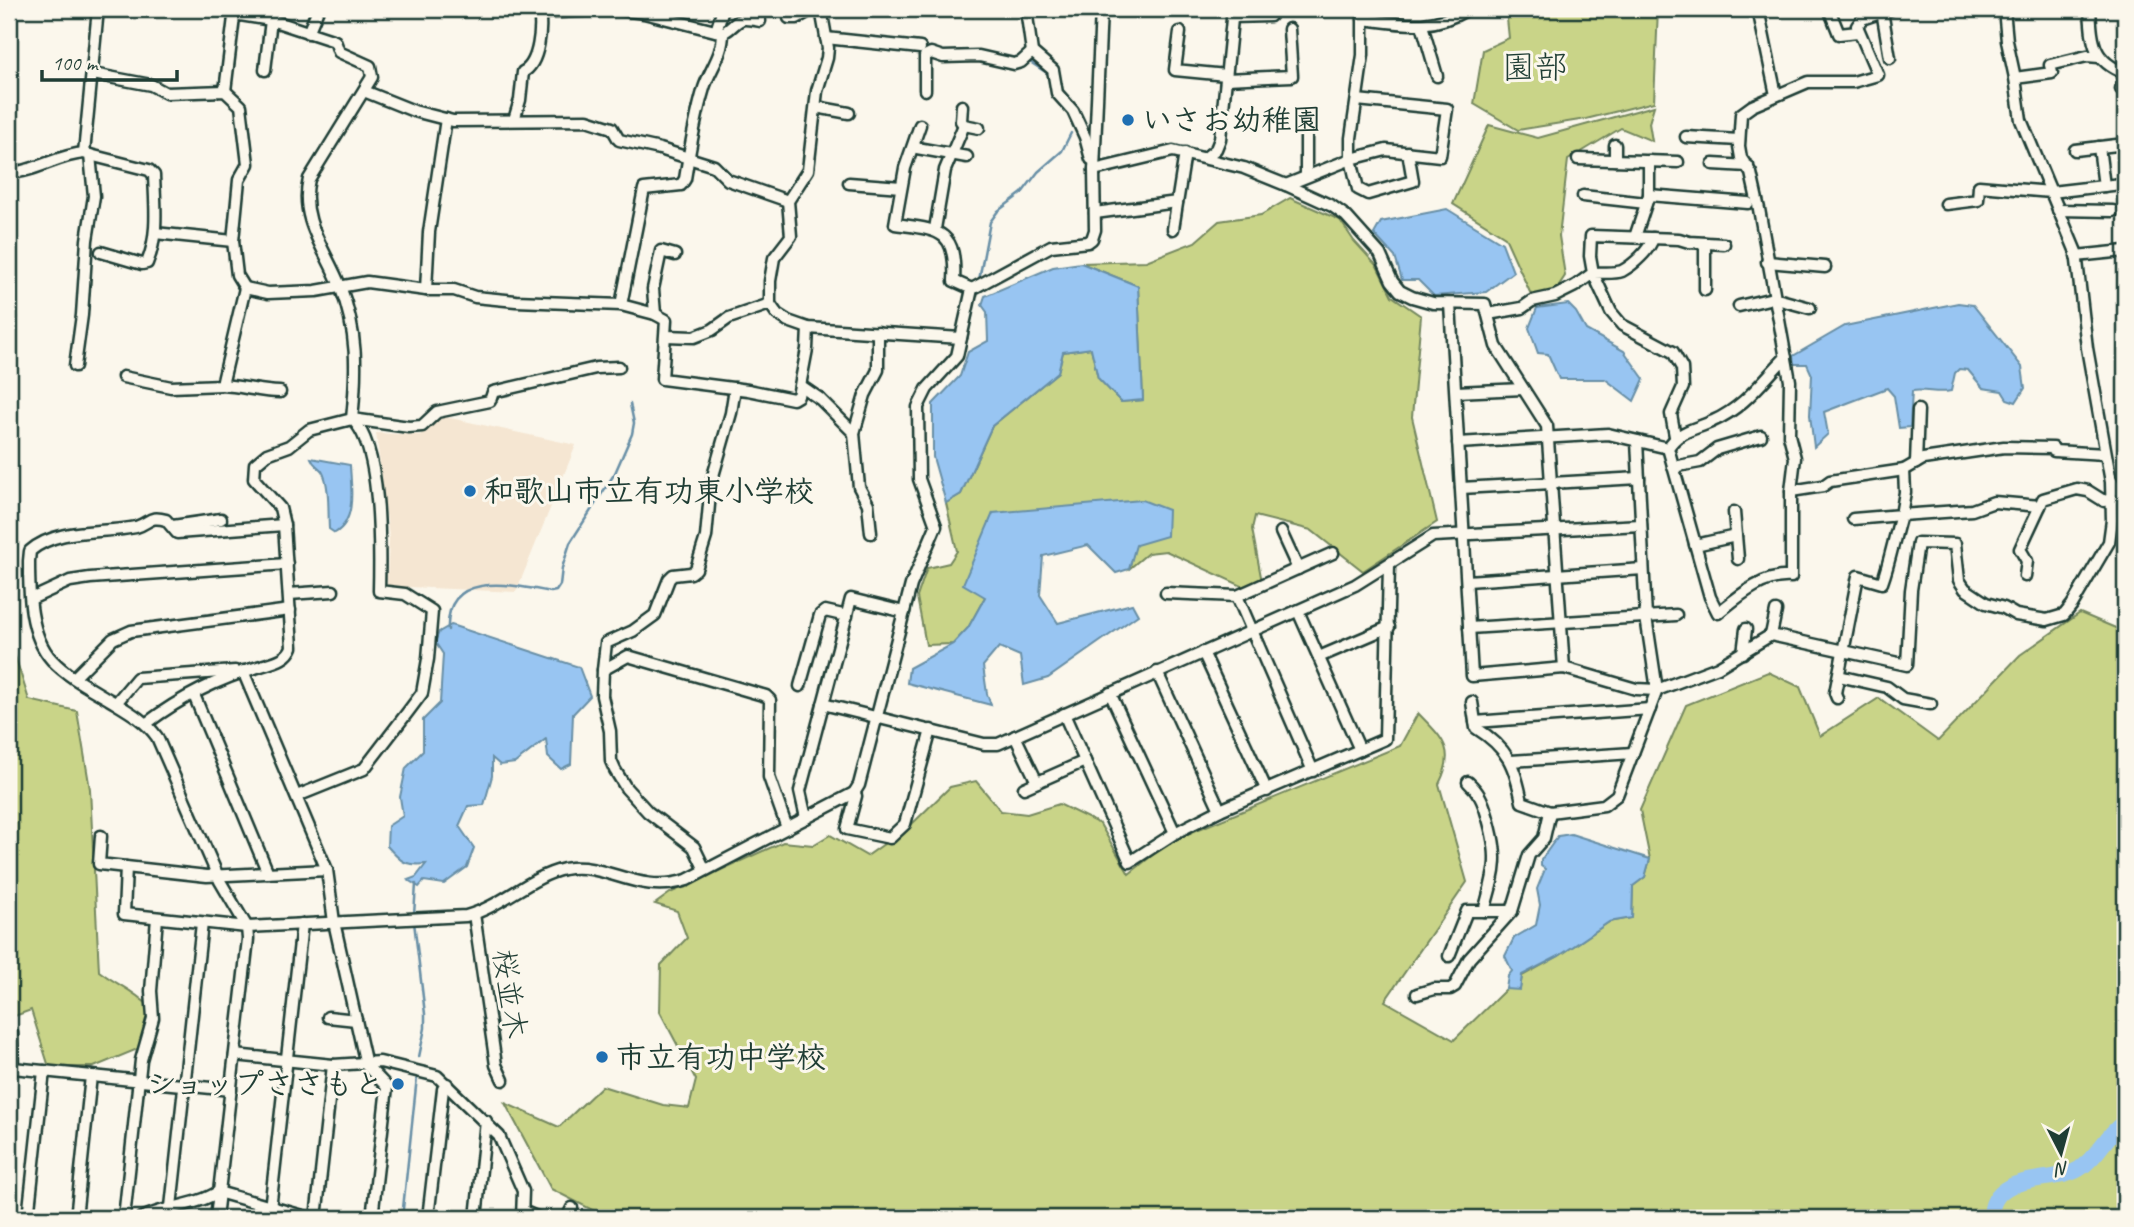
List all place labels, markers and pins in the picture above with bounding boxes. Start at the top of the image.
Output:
place label: いさお幼稚園 [1142,101,1321,139]
marker: いさお幼稚園 [1120,112,1136,128]
place label: 和歌山市立有功東小学校 [484,472,814,510]
marker: 和歌山市立有功東小学校 [462,483,478,499]
place label: 市立有功中学校 [616,1038,826,1076]
marker: 市立有功中学校 [594,1049,610,1065]
place label: ショップささもと [146,1065,384,1103]
marker: ショップささもと [390,1076,406,1092]

